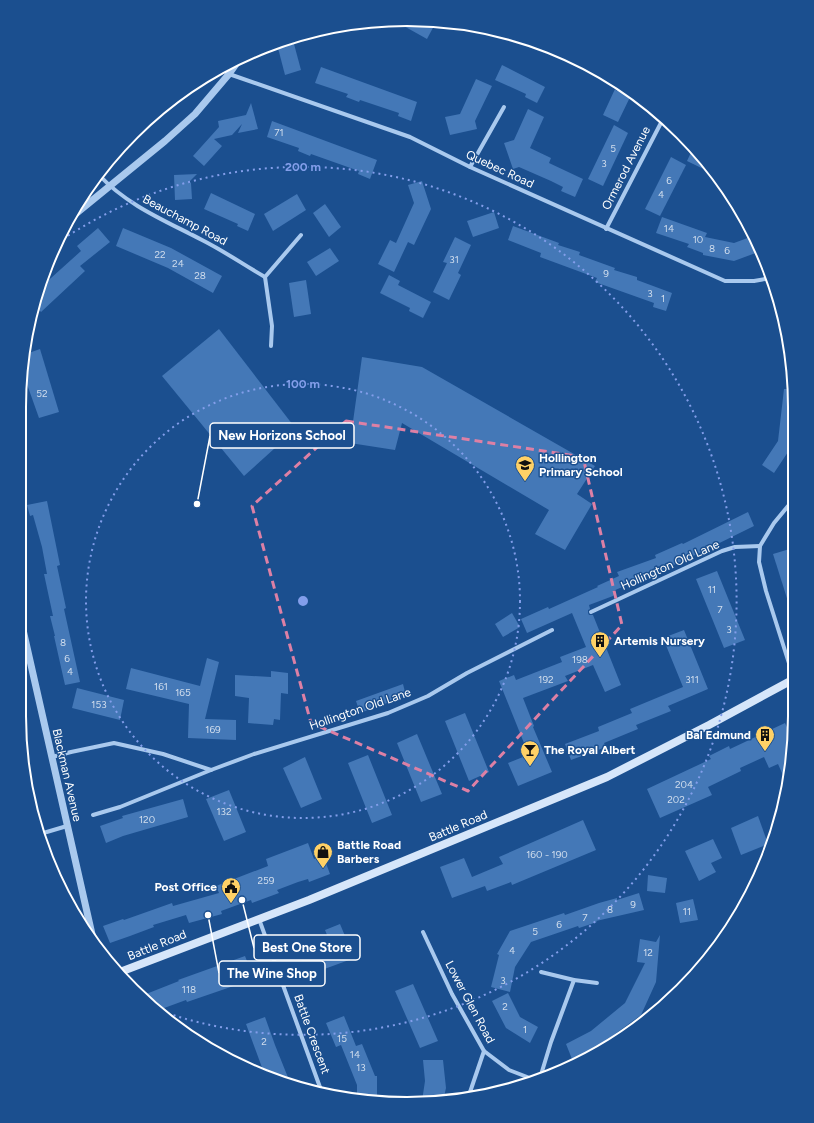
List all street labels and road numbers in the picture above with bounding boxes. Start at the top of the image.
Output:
street label: Ormerod Avenue [599,124,653,212]
street label: Quebec Road [464,147,536,191]
street label: Beauchamp Road [140,192,230,248]
street label: Hollington Old Lane [619,537,722,593]
street label: Hollington Old Lane [307,685,413,733]
street label: Blackman Avenue [49,727,85,823]
street label: Battle Road [427,807,489,845]
street label: Battle Road [125,927,189,963]
street label: Lower Glen Road [442,958,498,1046]
street label: Battle Crescent [291,992,333,1076]

